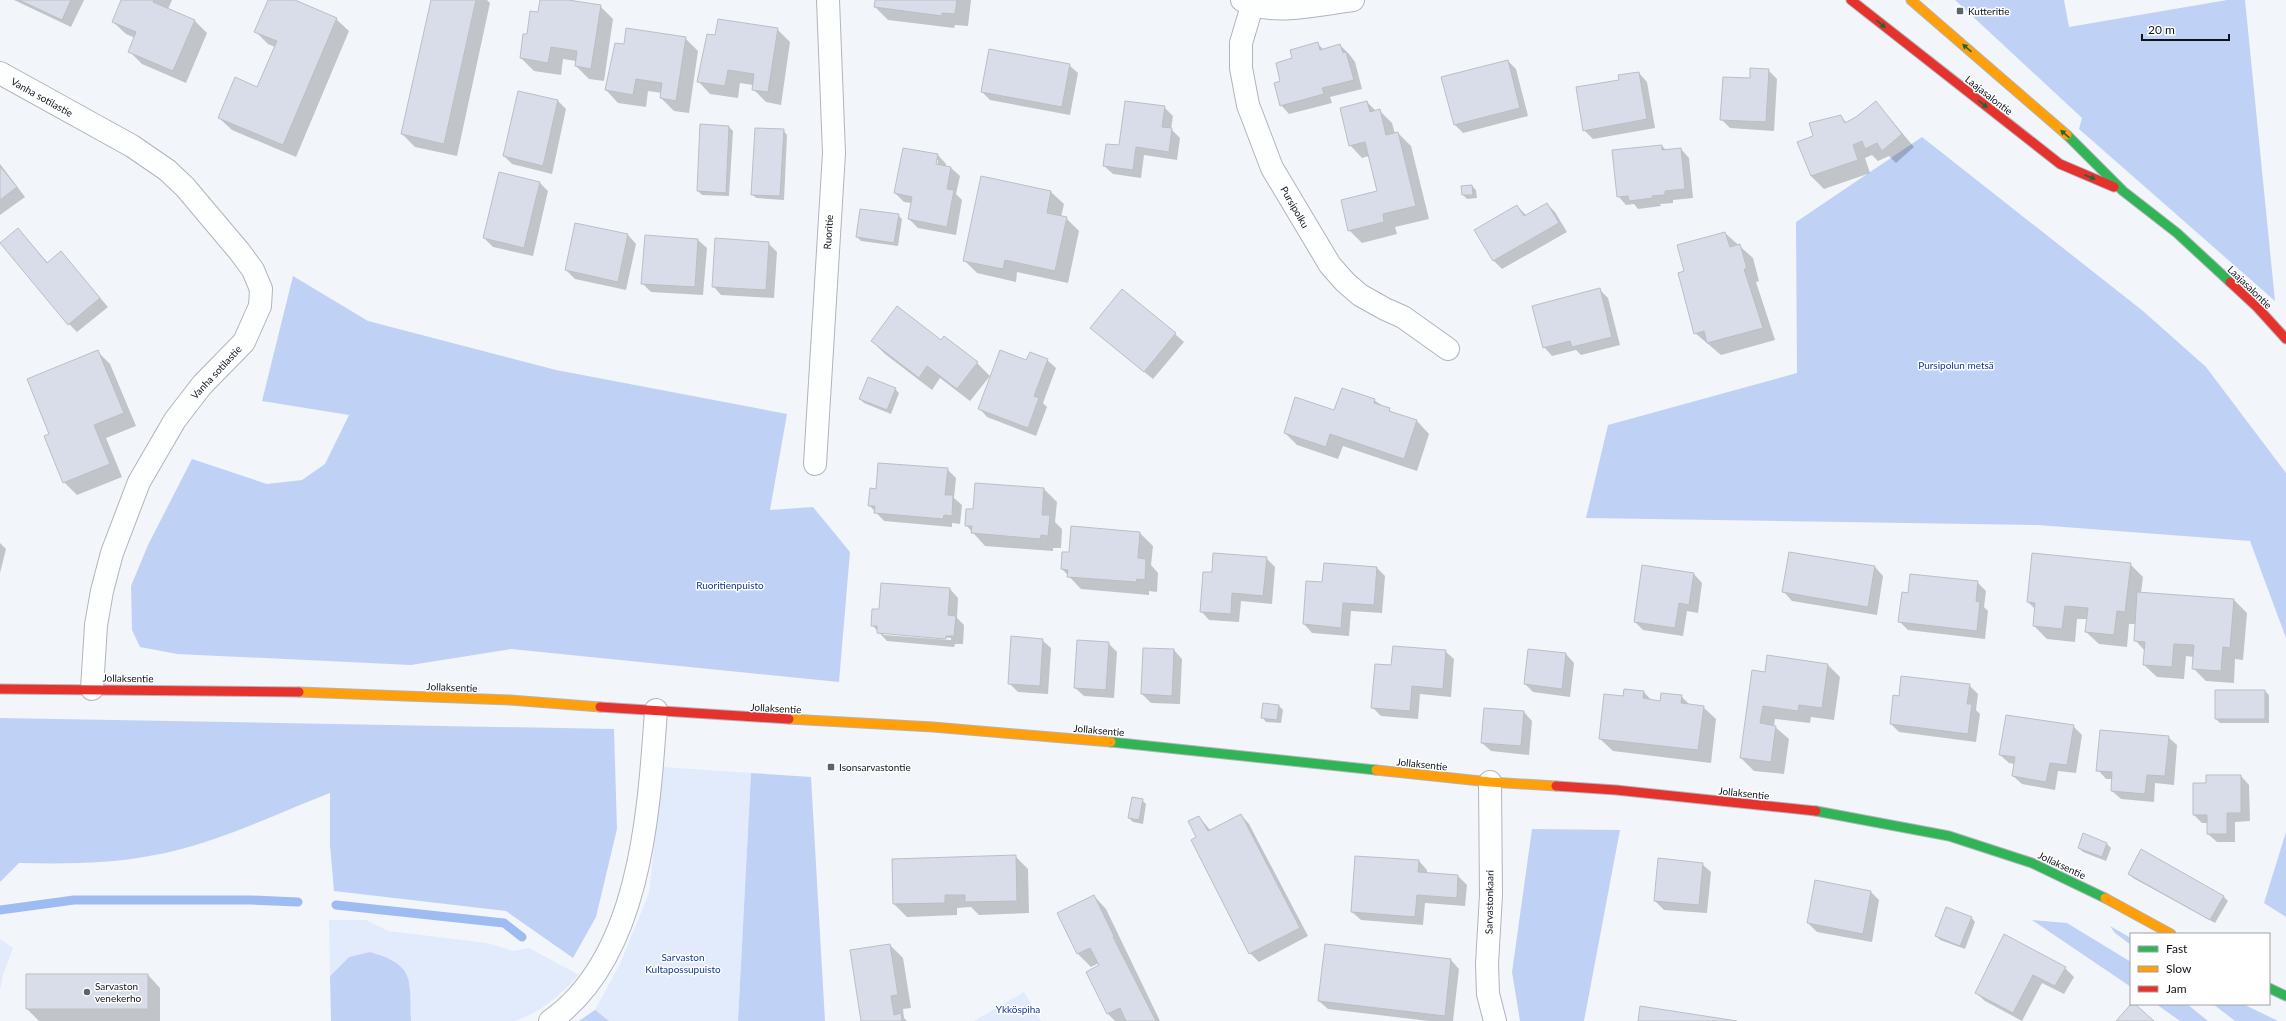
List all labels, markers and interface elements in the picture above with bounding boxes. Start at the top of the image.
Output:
place label: Kutteritie [1968,5,2010,17]
marker: Kutteritie [1955,6,1965,16]
scale bar [2142,16,2229,42]
one-way arrow [1876,20,1887,29]
text: 20 m [2148,22,2175,37]
one-way arrow [1962,44,1973,53]
street label: Laajasalontie [1963,73,2015,117]
street label: Vanha sotilastie [9,75,75,119]
one-way arrow [1978,100,1989,109]
one-way arrow [2060,129,2071,138]
one-way arrow [2085,174,2096,180]
street label: Pursipolku [1278,184,1312,230]
street label: Ruoritie [821,214,835,250]
street label: Laajasalontie [2225,263,2275,311]
street label: Vanha sotilastie [188,343,244,401]
park label: Pursipolun metsä [1918,359,1994,371]
park label: Ruoritienpuisto [696,579,764,591]
street label: Jollaksentie [102,672,154,684]
street label: Jollaksentie [426,680,478,694]
street label: Jollaksentie [750,701,802,715]
street label: Jollaksentie [1073,722,1125,738]
street label: Jollaksentie [1396,755,1448,773]
place label: Isonsarvastontie [839,761,911,773]
marker: Isonsarvastontie [826,762,836,772]
street label: Jollaksentie [1718,784,1770,802]
street label: Jollaksentie [2036,849,2088,881]
street label: Sarvastonkaari [1482,870,1496,934]
legend [2130,933,2270,1005]
text: Fast [2166,941,2188,956]
park label: Sarvaston Kultapossupuisto [645,951,721,975]
text: Slow [2166,961,2192,976]
place label: Sarvaston venekerho [95,980,141,1004]
text: Jam [2166,981,2187,996]
marker: Sarvaston venekerho [82,987,92,997]
park label: Ykköspiha [996,1003,1040,1015]

